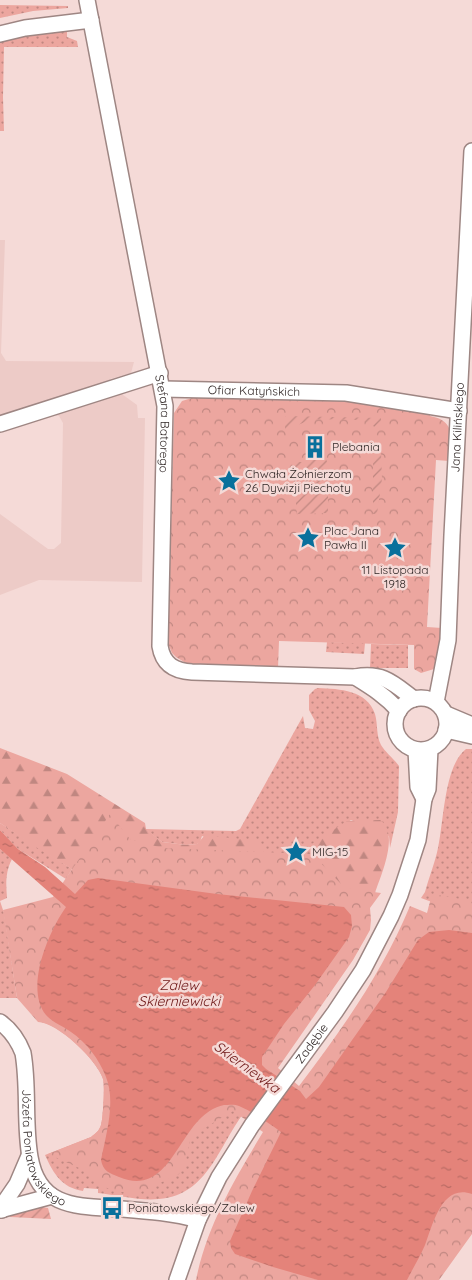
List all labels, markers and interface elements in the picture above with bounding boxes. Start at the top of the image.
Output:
street label: Stefana Batorego [152,373,173,473]
street label: Ofiar Katyńskich [208,382,300,399]
street label: Jana Kilińskiego [447,382,467,473]
building icon: Plebania [302,434,328,460]
place label: Plebania [332,439,380,454]
place label: Chwała Żołnierzom 26 Dywizji Piechoty [245,466,352,495]
place icon: Chwała Żołnierzom 26 Dywizji Piechoty [216,468,242,494]
place label: Plac Jana Pawła II [324,523,379,552]
place icon: Plac Jana Pawła II [295,525,321,551]
place icon: 11 Listopada 1918 [382,535,408,561]
place label: 11 Listopada 1918 [361,562,429,591]
place icon: MIG-15 [283,839,309,865]
place label: MIG-15 [312,844,348,859]
water label: Zalew Skierniewicki [138,976,222,1010]
street label: Zadębie [292,1020,331,1066]
water label: Skierniewka [211,1037,285,1098]
street label: Józefa Poniatowskiego [19,1089,68,1209]
bus stop icon: Poniatowskiego/Zalew [99,1195,125,1221]
place label: Poniatowskiego/Zalew [128,1200,255,1215]

